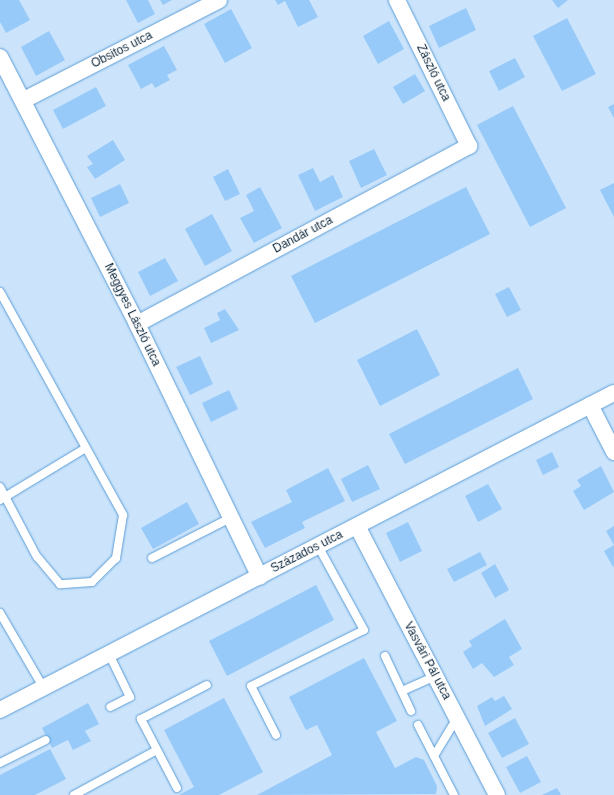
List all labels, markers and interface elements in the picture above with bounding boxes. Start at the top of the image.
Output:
street label: Obsitos utca [89,28,155,72]
street label: Zászló utca [413,42,453,104]
street label: Dandár utca [271,213,335,257]
street label: Meggyes László utca [101,261,163,369]
street label: Százados utca [269,528,345,576]
street label: Vasvári Pál utca [400,620,454,702]

